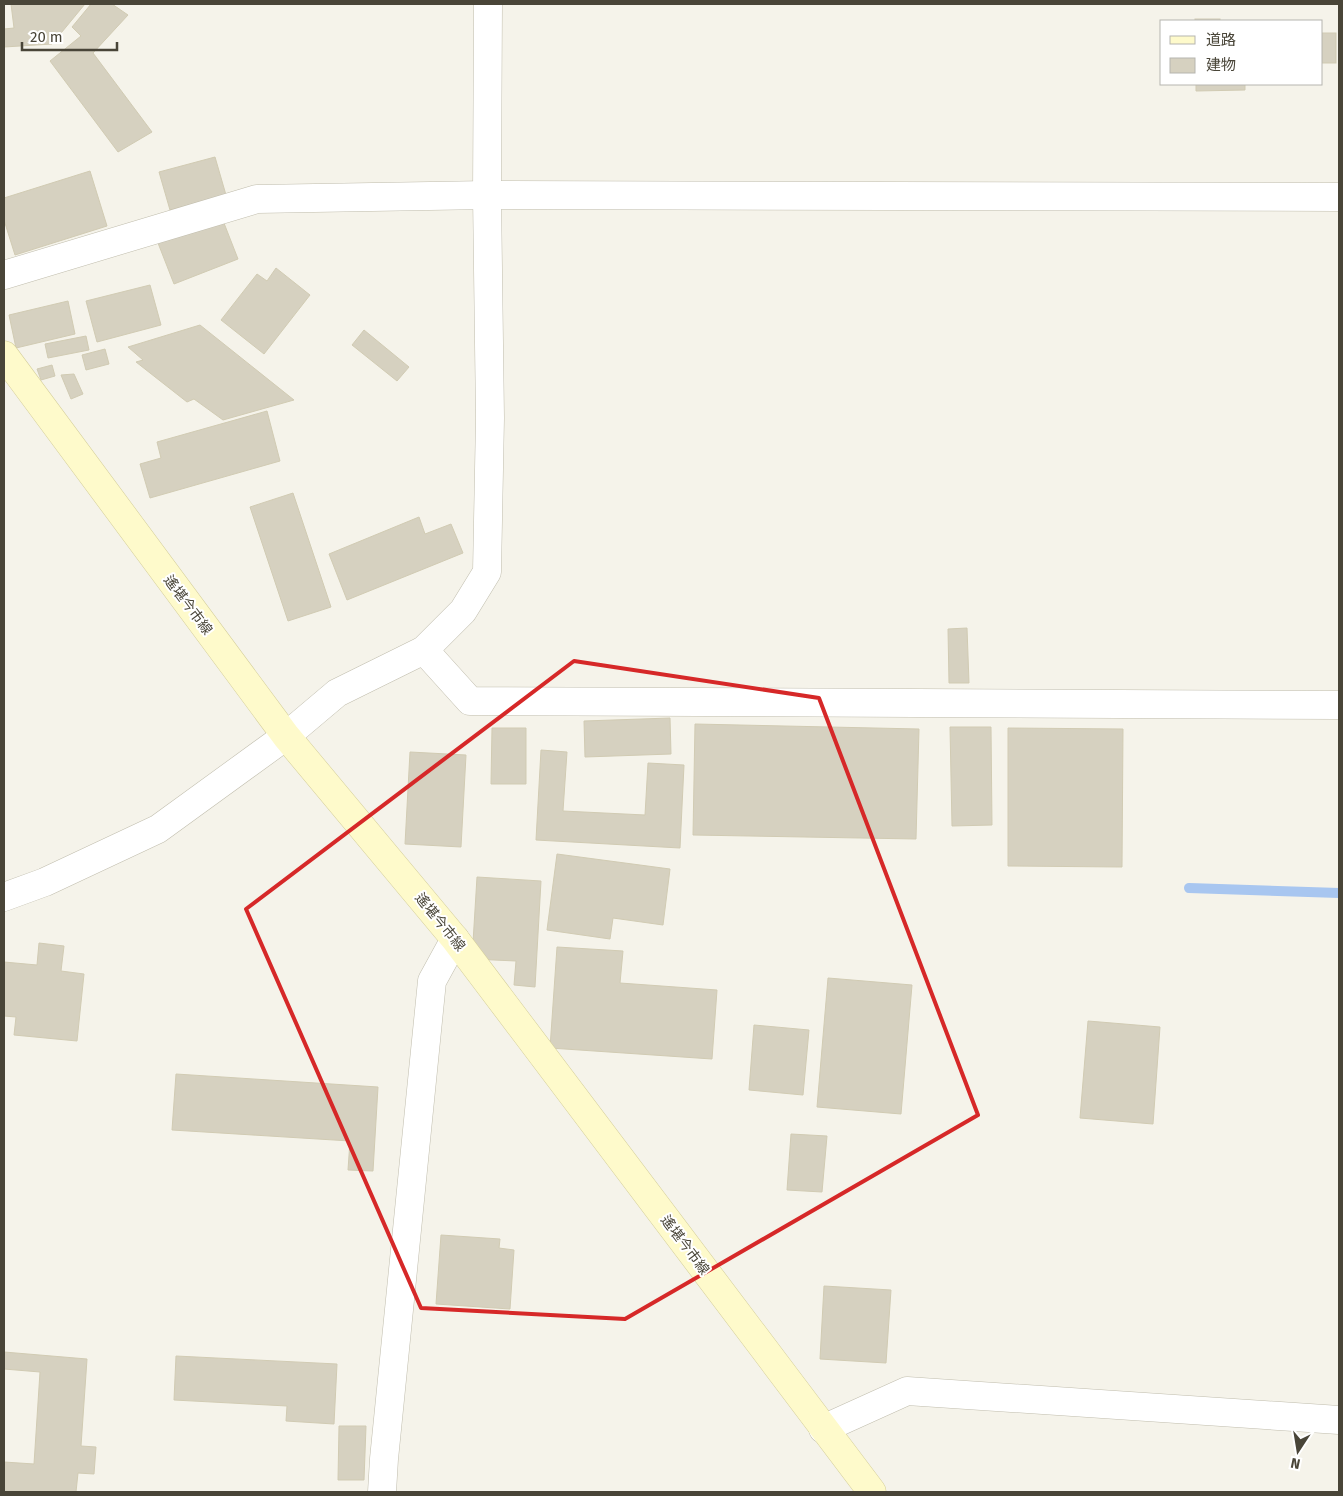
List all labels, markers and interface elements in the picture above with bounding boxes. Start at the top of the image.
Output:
scale bar [22,20,118,52]
legend [1160,20,1323,85]
text: 20 m [30,28,63,46]
text: 道路 [1206,31,1236,49]
text: 建物 [1206,56,1236,74]
street label: 遙堪今市線 [160,572,216,638]
street label: 遙堪今市線 [411,889,469,955]
street label: 遙堪今市線 [657,1212,713,1278]
north arrow [1273,1426,1323,1476]
text: N [1289,1454,1302,1473]

